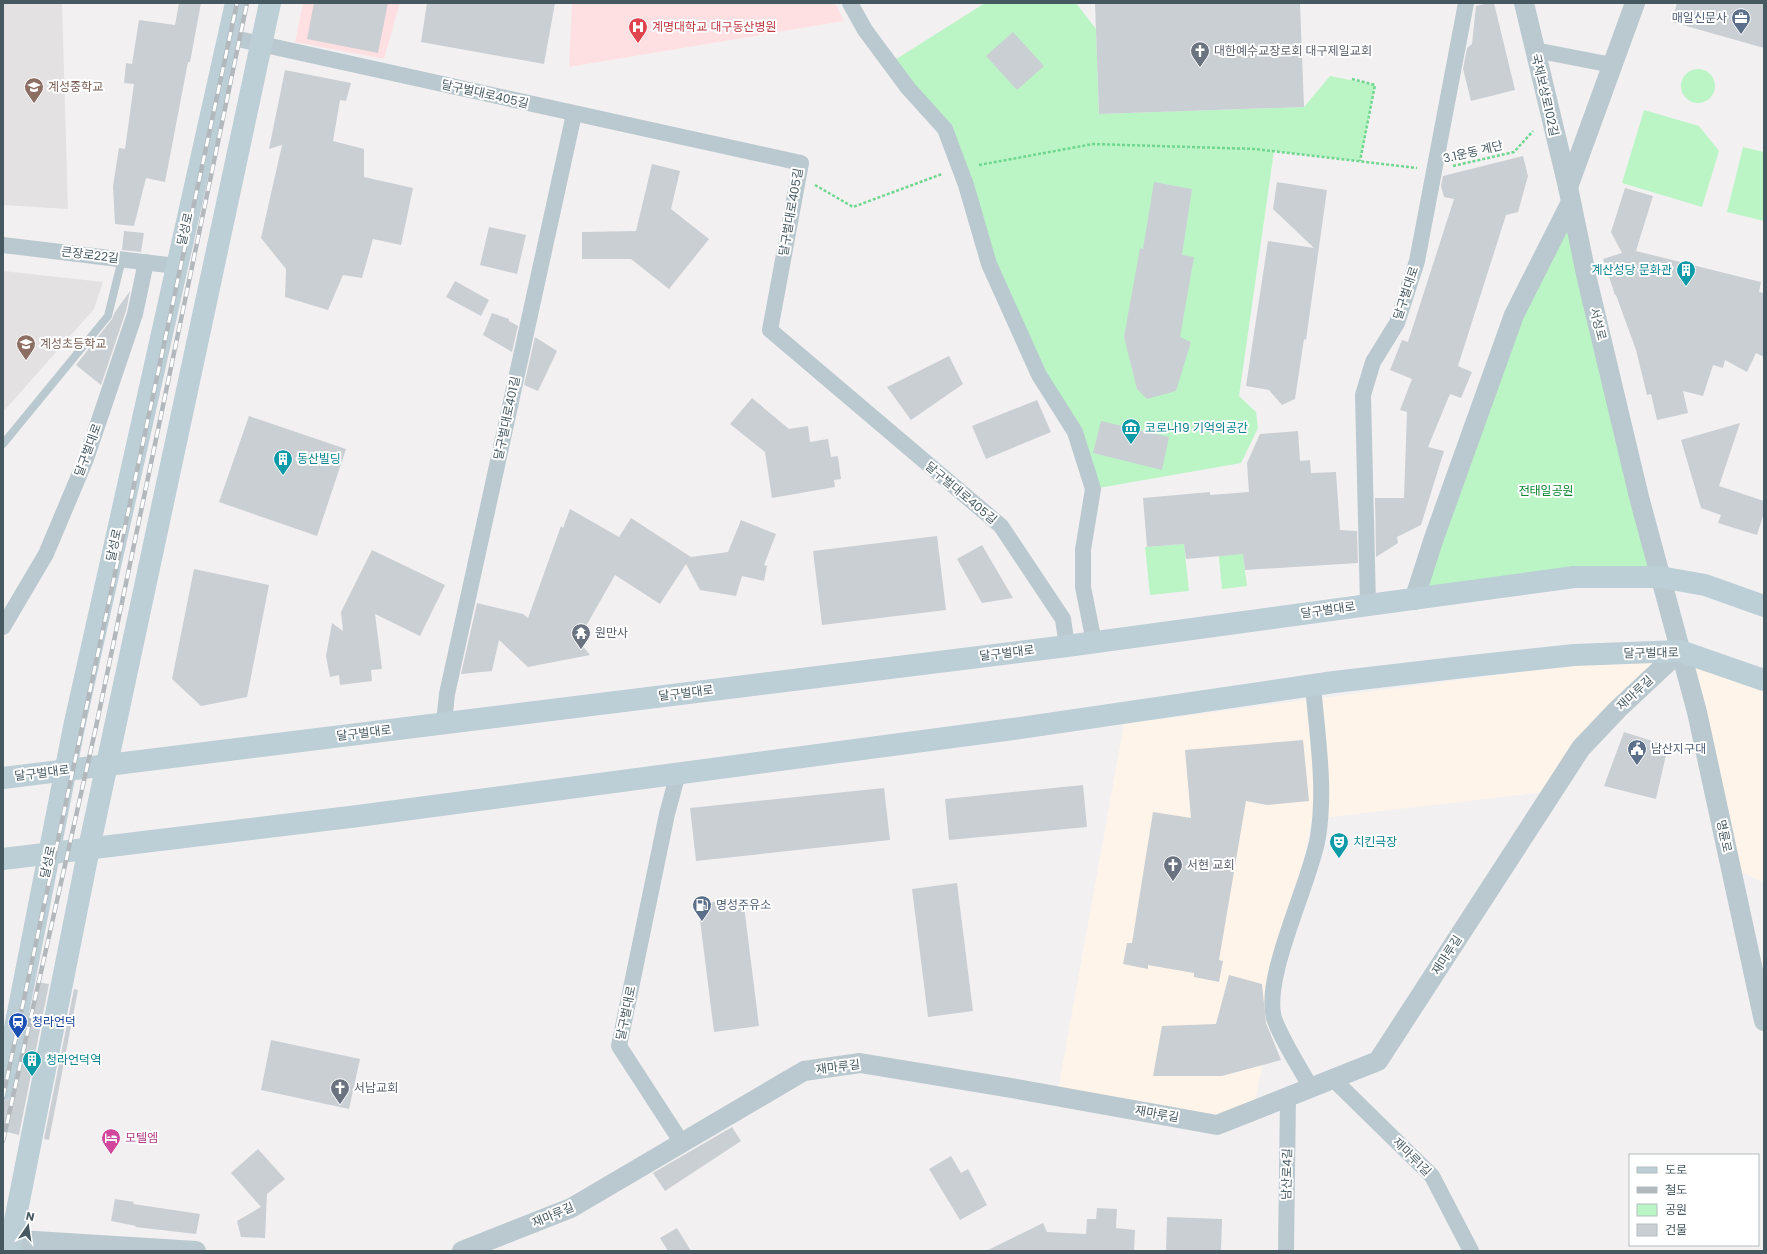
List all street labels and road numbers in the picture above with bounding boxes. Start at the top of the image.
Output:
street label: 국채보상로102길 [1528,52,1563,138]
street label: 달구벌대로405길 [440,75,530,112]
street label: 3.1운동 계단 [1441,136,1504,167]
street label: 달구벌대로405길 [774,167,807,257]
street label: 달성로 [173,211,197,247]
street label: 큰장로22길 [60,243,120,266]
street label: 달구벌대로 [1389,264,1422,322]
street label: 서성로 [1586,306,1611,342]
street label: 달구벌대로401길 [489,374,524,461]
street label: 달구벌대로 [70,421,105,479]
street label: 달구벌대로405길 [922,458,1001,528]
street label: 달성로 [102,527,125,563]
street label: 달구벌대로 [1299,597,1356,622]
street label: 달구벌대로 [979,641,1035,664]
street label: 달구벌대로 [1623,644,1679,661]
street label: 재마루길 [1613,671,1657,714]
street label: 달구벌대로 [658,681,714,704]
street label: 달구벌대로 [336,721,392,744]
street label: 달구벌대로 [14,761,70,784]
street label: 명륜로 [1713,818,1736,854]
street label: 달성로 [36,844,59,880]
street label: 재마루길 [1427,932,1466,978]
street label: 달구벌대로 [611,984,640,1042]
street label: 재마루길 [815,1055,861,1078]
street label: 재마루길 [1134,1101,1180,1126]
street label: 재마루1길 [1389,1134,1435,1180]
street label: 남산로4길 [1278,1148,1295,1200]
street label: 재마루길 [529,1198,576,1231]

